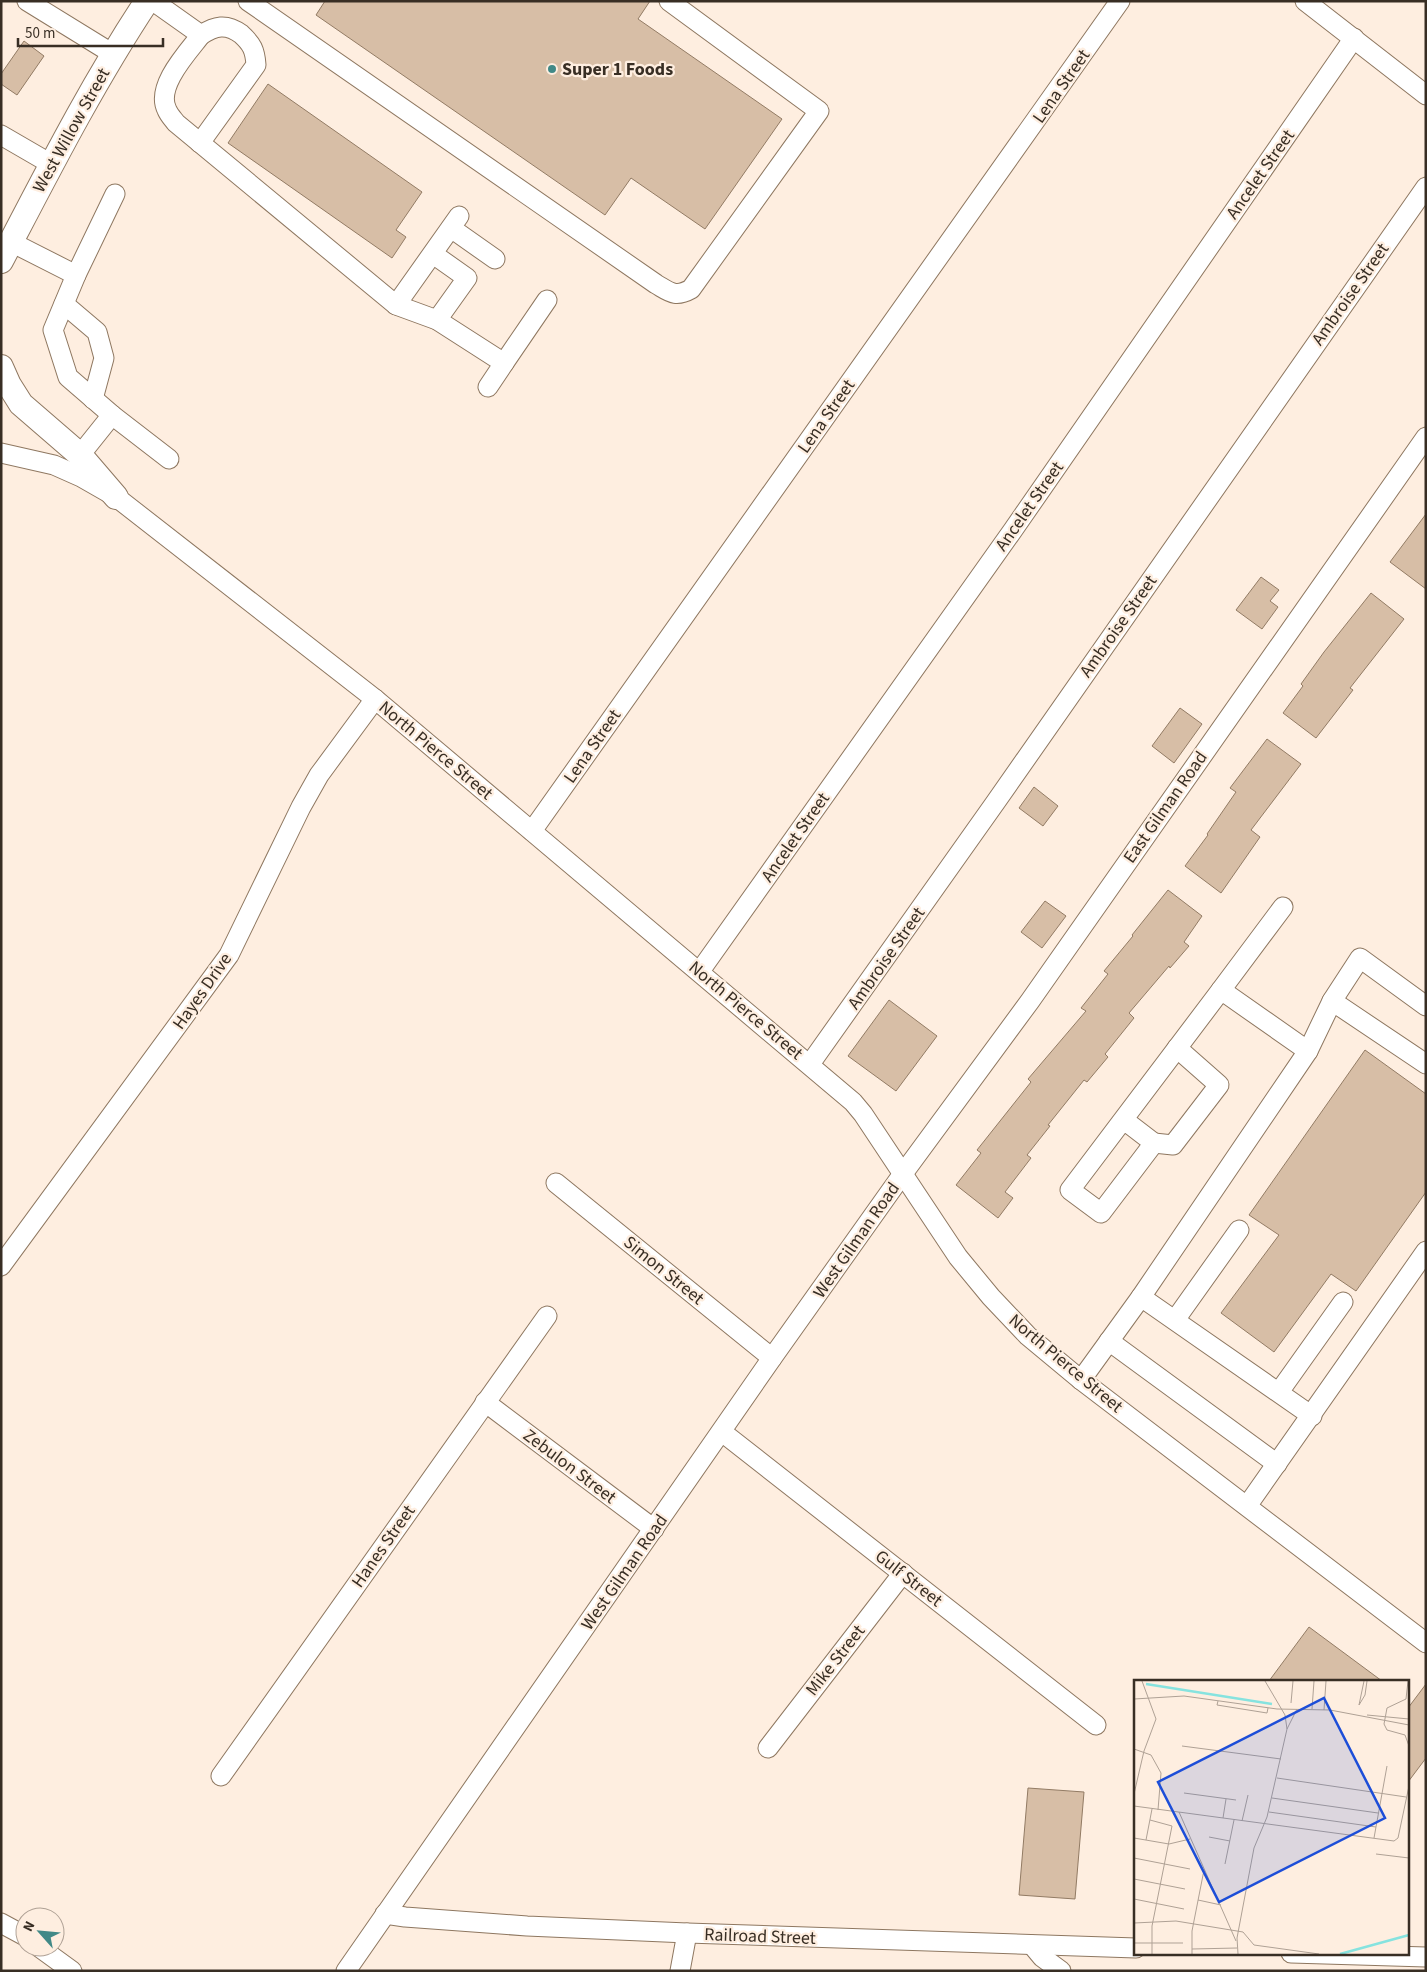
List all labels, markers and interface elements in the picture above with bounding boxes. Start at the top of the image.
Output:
scale bar [18,15,162,47]
text: 50 m [25,23,55,44]
street label: Lena Street [1027,44,1096,128]
place label: Super 1 Foods [562,57,673,82]
street label: West Willow Street [27,63,116,197]
marker: Super 1 Foods [546,63,558,75]
street label: Ancelet Street [1220,124,1301,224]
street label: Ambroise Street [1306,238,1395,351]
street label: Lena Street [792,374,861,458]
street label: Ancelet Street [989,456,1070,556]
street label: Ambroise Street [1074,570,1163,683]
street label: North Pierce Street [373,695,498,806]
street label: Lena Street [558,704,627,788]
street label: East Gilman Road [1117,746,1213,868]
street label: Ancelet Street [755,787,836,887]
street label: Ambroise Street [842,902,931,1015]
street label: Hayes Drive [167,948,238,1035]
street label: North Pierce Street [683,955,808,1066]
street label: West Gilman Road [807,1177,906,1303]
street label: Simon Street [618,1230,709,1311]
street label: North Pierce Street [1003,1308,1128,1419]
street label: Zebulon Street [518,1423,622,1510]
street label: Hanes Street [346,1500,421,1593]
street label: West Gilman Road [575,1509,674,1635]
street label: Gulf Street [870,1544,948,1613]
street label: Mike Street [800,1620,871,1701]
inset map [1134,1680,1410,1954]
north arrow [15,1907,65,1957]
text: N [18,1918,40,1935]
street label: Railroad Street [704,1922,816,1951]

